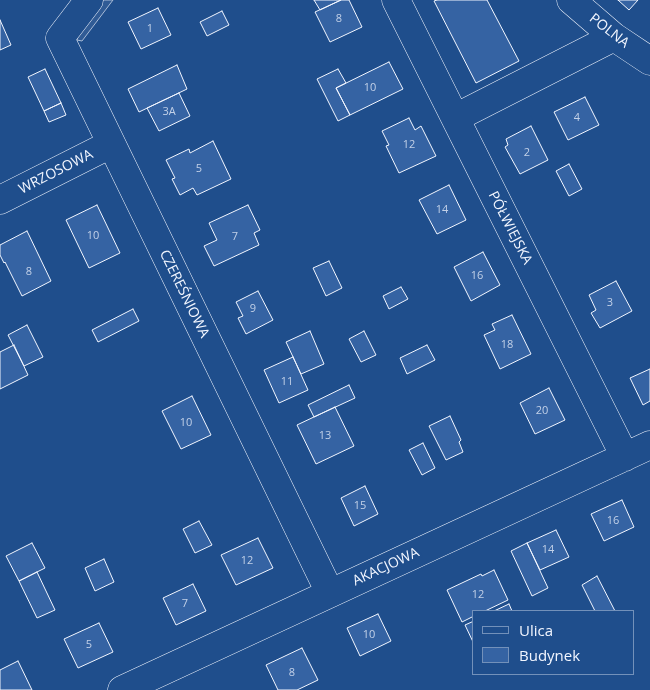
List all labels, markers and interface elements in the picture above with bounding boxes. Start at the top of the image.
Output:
street label: POLNA [586,10,632,52]
house number: 8 [336,12,342,26]
house number: 1 [147,22,153,36]
house number: 10 [364,81,376,95]
house number: 3A [162,105,176,119]
house number: 4 [574,111,580,125]
house number: 12 [403,138,415,152]
street label: WRZOSOWA [16,146,96,198]
house number: 2 [524,146,530,160]
house number: 5 [196,162,202,176]
street label: PÓŁWIEJSKA [484,189,536,267]
house number: 14 [436,203,448,217]
house number: 10 [87,229,99,243]
house number: 7 [232,230,238,244]
street label: CZEREŚNIOWA [155,247,213,341]
house number: 8 [26,265,32,279]
house number: 16 [471,269,483,283]
house number: 3 [607,296,613,310]
house number: 9 [250,302,256,316]
house number: 18 [501,338,513,352]
house number: 11 [281,375,293,389]
house number: 20 [536,404,548,418]
house number: 10 [180,416,192,430]
house number: 13 [319,429,331,443]
house number: 15 [354,499,366,513]
house number: 16 [607,514,619,528]
house number: 14 [542,543,554,557]
street label: AKACJOWA [350,544,422,590]
house number: 12 [241,554,253,568]
house number: 12 [472,588,484,602]
house number: 7 [182,597,188,611]
legend [472,610,635,675]
text: Ulica [519,620,553,640]
house number: 10 [363,628,375,642]
house number: 5 [86,638,92,652]
text: Budynek [519,645,580,665]
house number: 8 [289,666,295,680]

